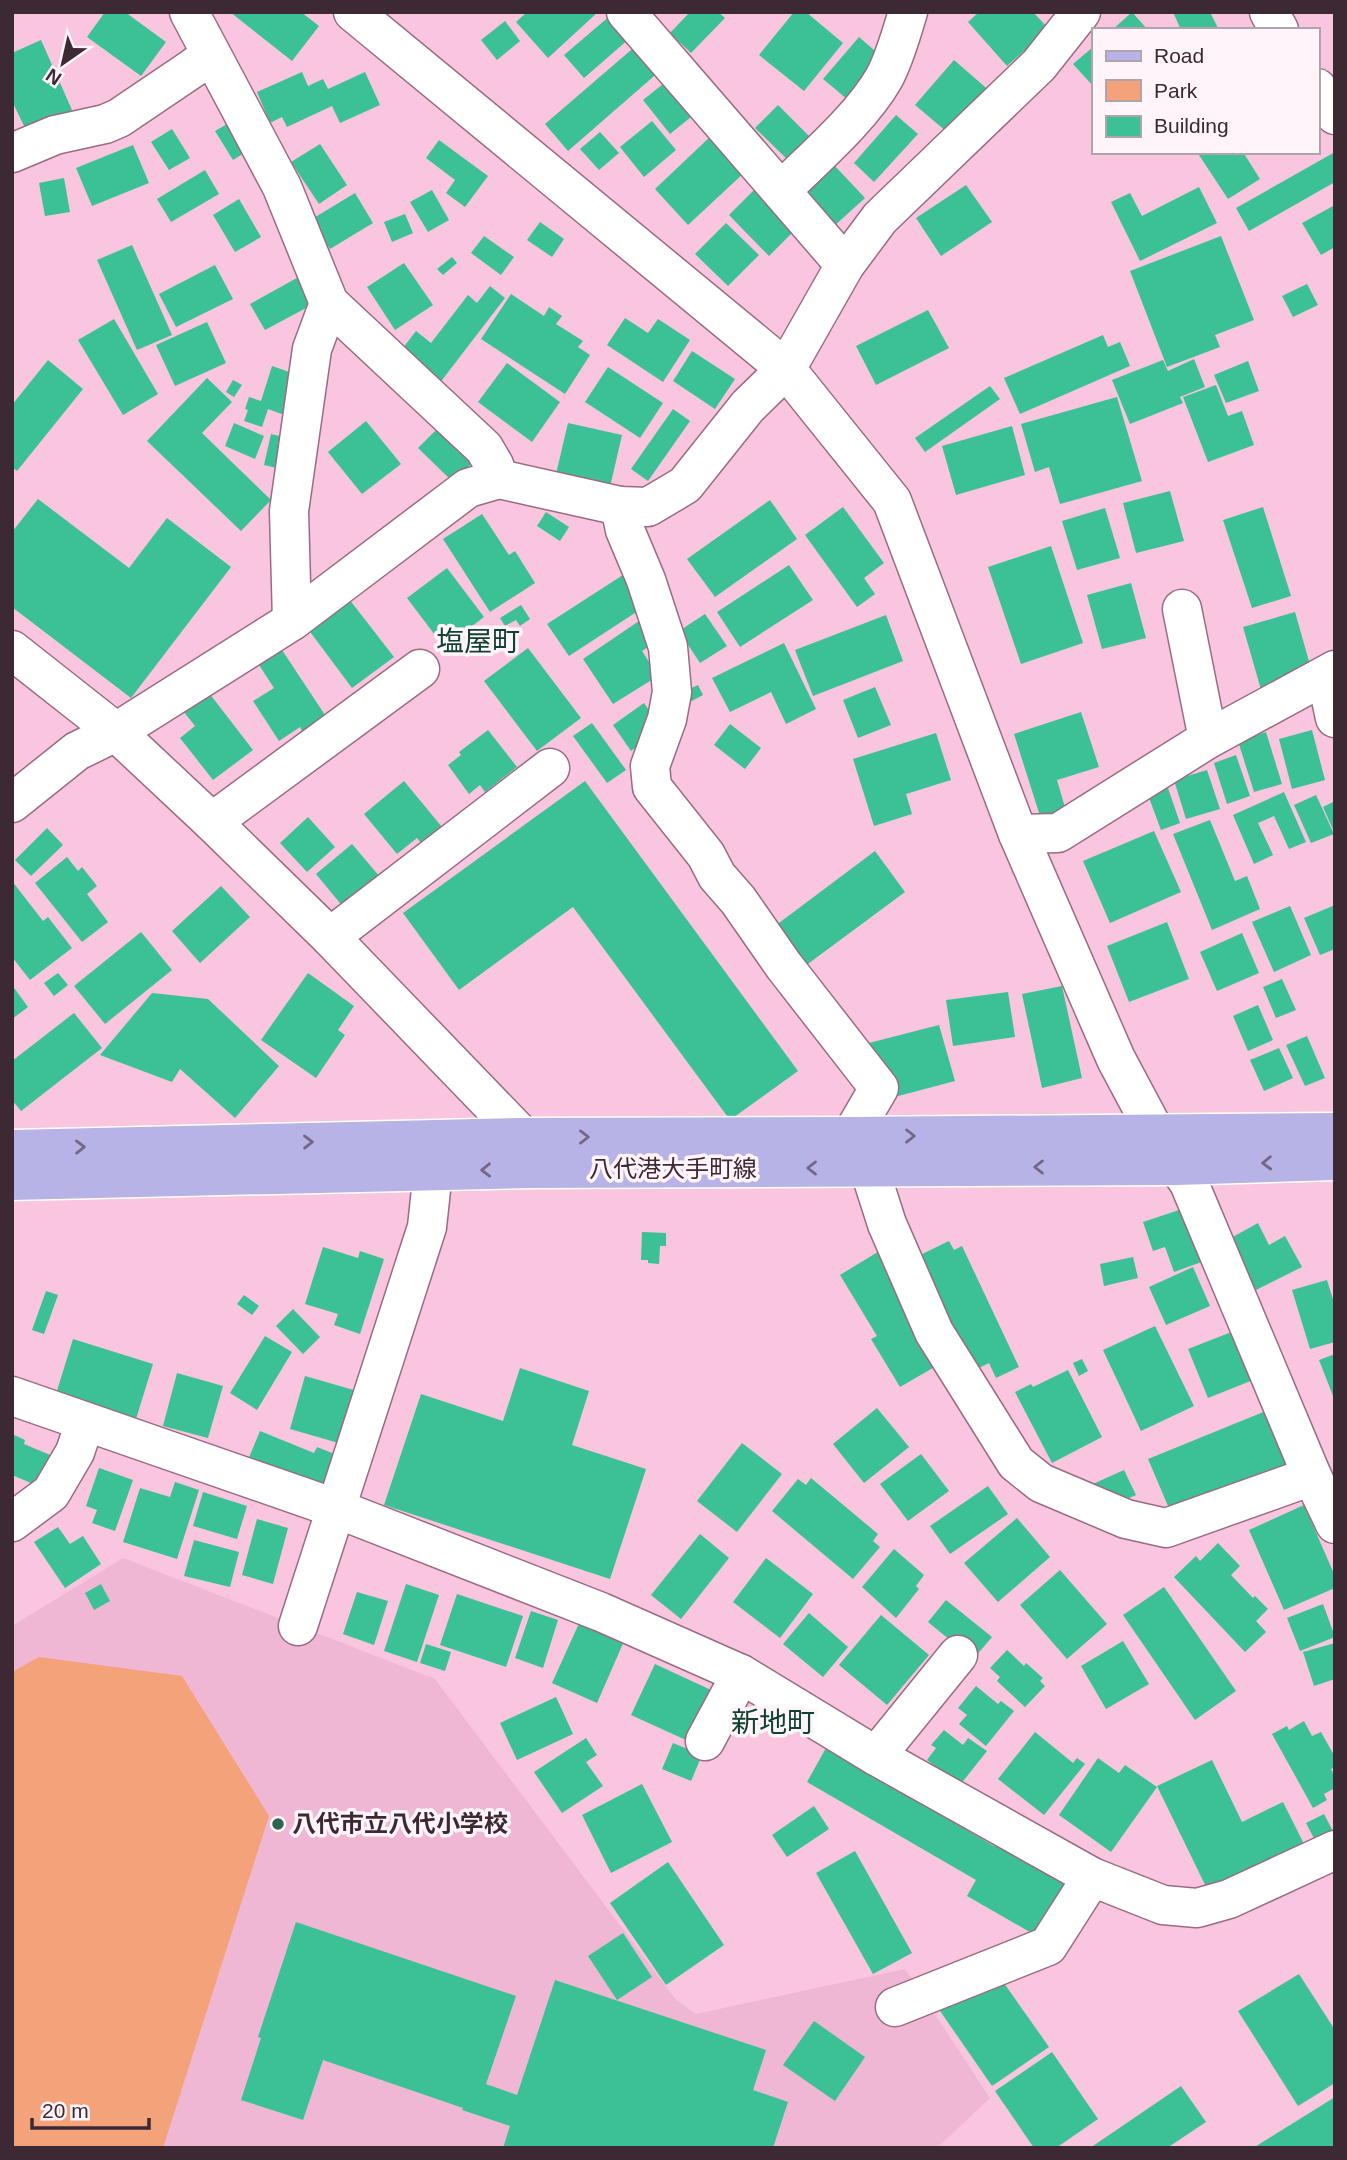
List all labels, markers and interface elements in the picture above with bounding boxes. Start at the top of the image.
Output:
north arrow [28,28,98,98]
legend [1092,28,1319,154]
text: Road [1154,44,1204,67]
text: N [42,64,65,89]
text: Park [1154,79,1198,102]
text: Building [1154,114,1229,137]
district label: 塩屋町 [436,626,520,657]
one-way arrow [905,1128,916,1144]
one-way arrow [580,1129,590,1145]
one-way arrow [303,1134,314,1149]
one-way arrow [76,1139,86,1155]
street label: 八代港大手町線 [589,1155,757,1182]
one-way arrow [1261,1156,1272,1171]
one-way arrow [1033,1159,1044,1175]
one-way arrow [806,1160,816,1176]
one-way arrow [480,1163,491,1178]
district label: 新地町 [731,1707,815,1738]
place label: 八代市立八代小学校 [292,1810,508,1837]
marker: 八代市立八代小学校 [270,1816,286,1832]
scale bar [32,2086,149,2130]
text: 20 m [42,2099,89,2122]

